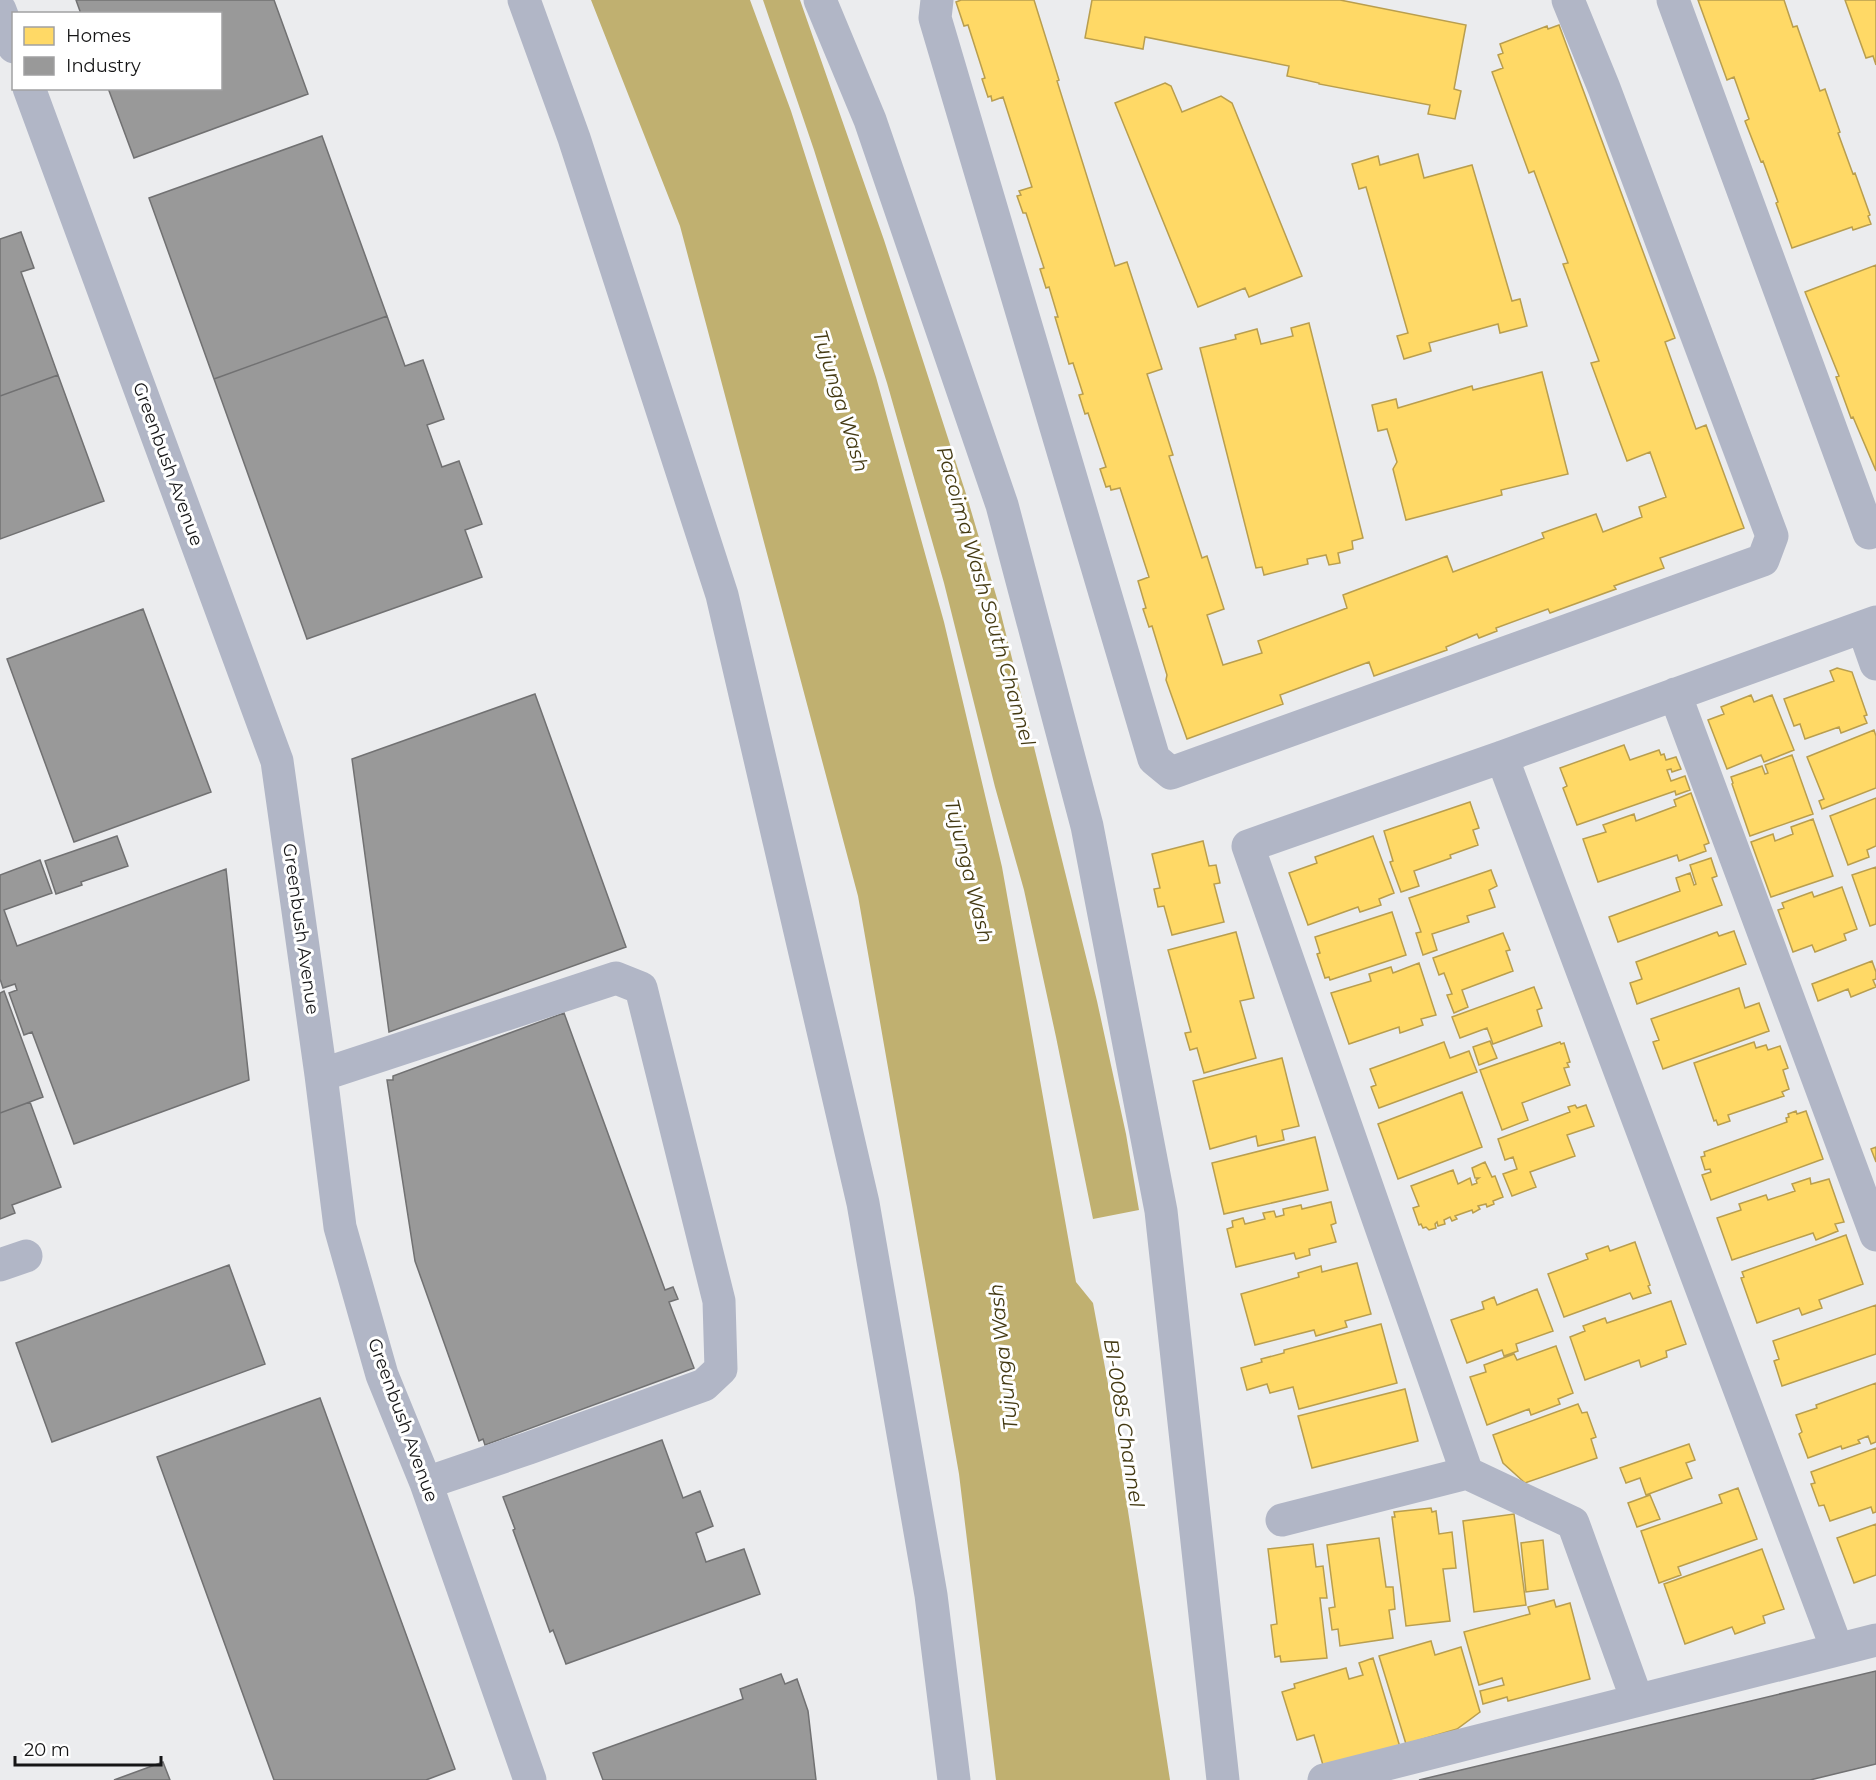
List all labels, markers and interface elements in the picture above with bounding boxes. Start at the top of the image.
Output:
legend [12,12,222,90]
text: Homes [66,25,131,47]
text: Industry [66,55,141,77]
water label: Tujunga Wash [808,327,874,475]
street label: Greenbush Avenue [128,379,208,549]
water label: Pacoima Wash South Channel [932,443,1041,749]
water label: Tujunga Wash [940,797,998,945]
street label: Greenbush Avenue [278,842,324,1016]
water label: Tujunga Wash [983,1283,1023,1431]
street label: Greenbush Avenue [363,1335,443,1505]
water label: BI-0085 Channel [1099,1337,1149,1510]
scale bar [15,1729,160,1767]
text: 20 m [24,1739,70,1761]

